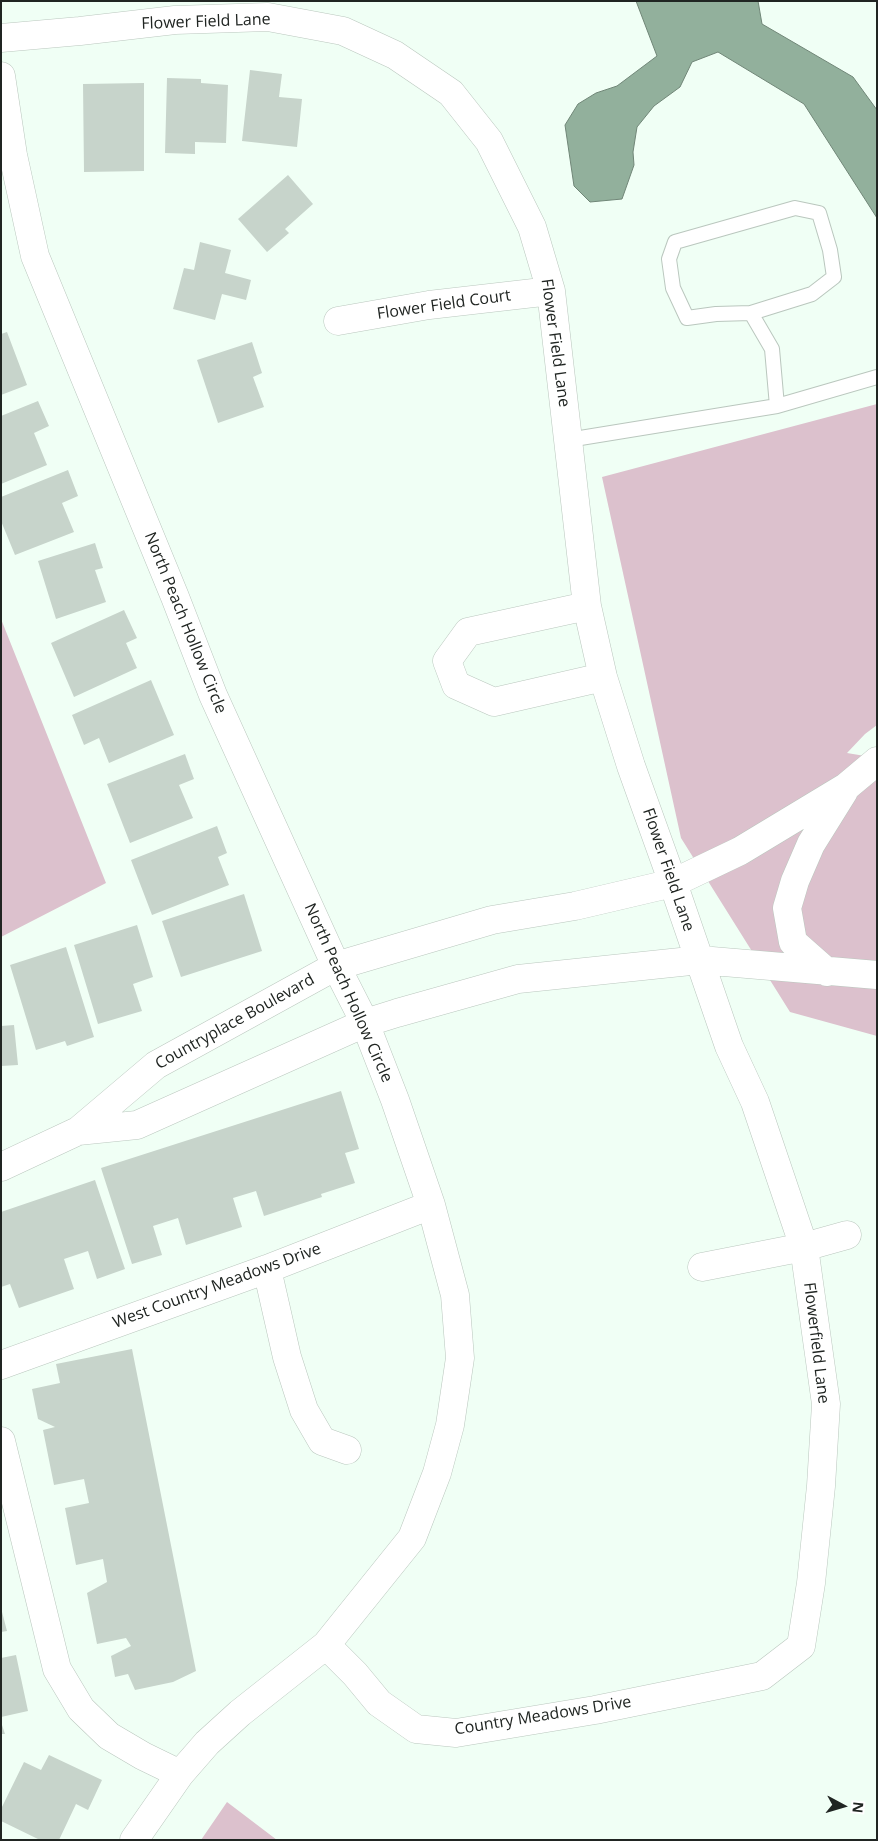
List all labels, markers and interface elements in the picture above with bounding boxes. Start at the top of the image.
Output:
street label: Flower Field Lane [141,10,271,34]
street label: Flower Field Lane [536,278,574,408]
street label: Flower Field Court [376,286,512,324]
street label: North Peach Hollow Circle [140,529,230,717]
street label: Flower Field Lane [638,806,698,934]
street label: North Peach Hollow Circle [300,900,396,1086]
street label: Countryplace Boulevard [152,970,318,1074]
street label: West Country Meadows Drive [110,1239,324,1333]
street label: Flowerfield Lane [799,1281,833,1405]
street label: Country Meadows Drive [453,1693,633,1739]
north arrow [818,1781,868,1831]
text: N [848,1801,868,1814]

